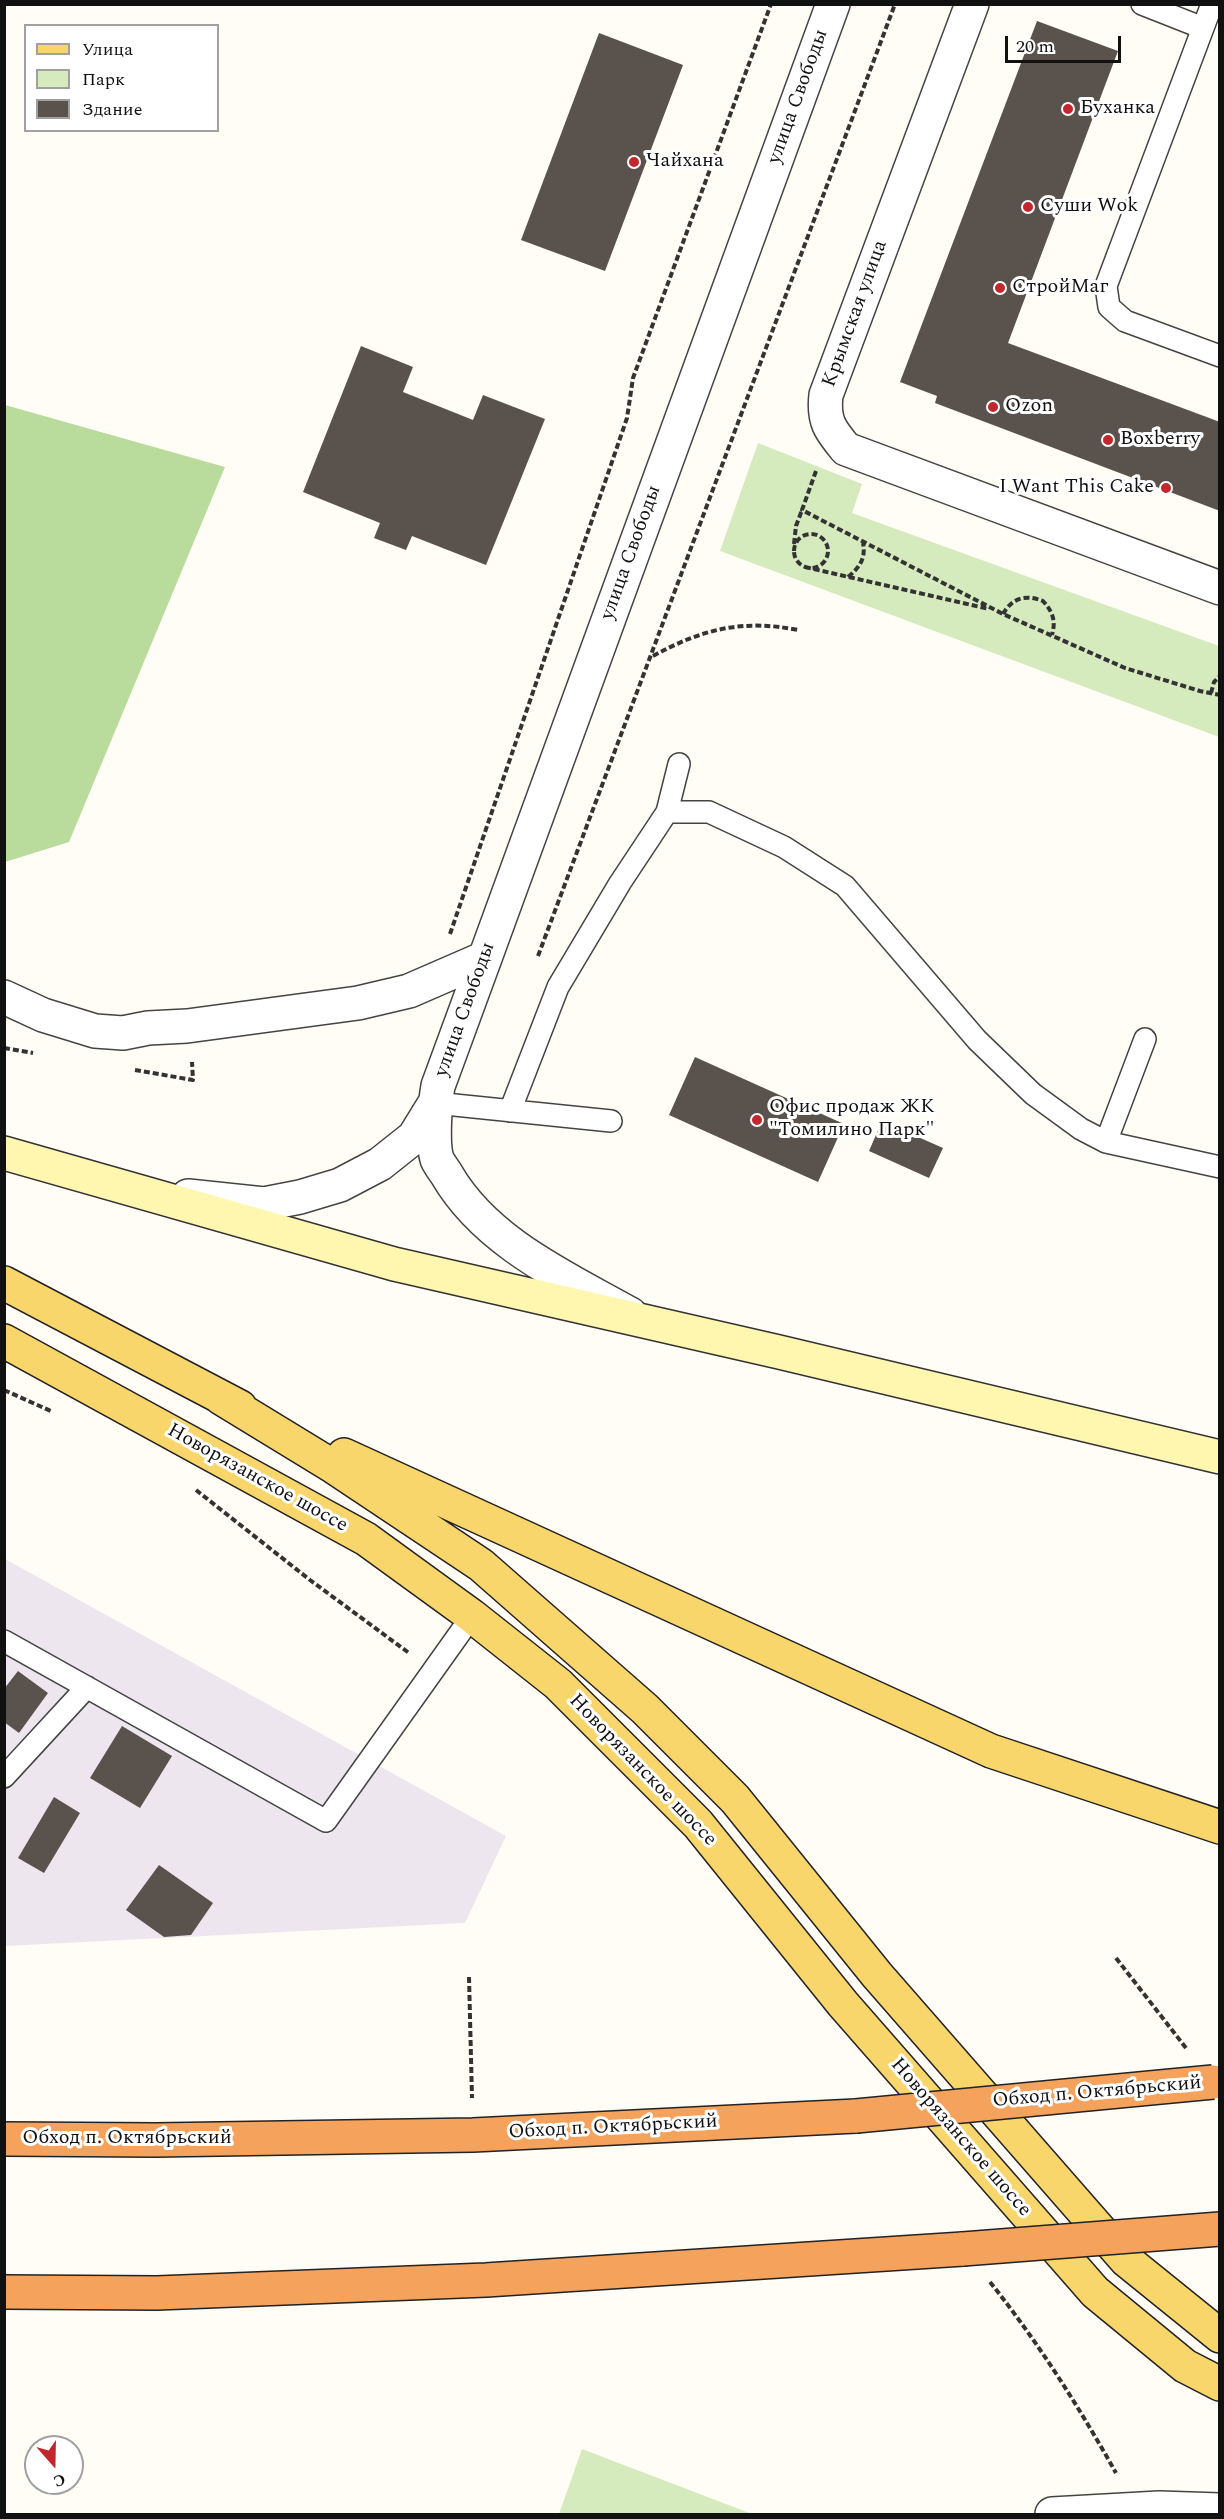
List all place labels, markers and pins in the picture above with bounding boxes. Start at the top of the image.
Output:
place label: Буханка [1080,97,1155,121]
marker: Буханка [1061,102,1075,116]
place label: Чайхана [646,150,724,174]
marker: Чайхана [627,155,641,169]
place label: Суши Wok [1040,195,1138,219]
marker: Суши Wok [1021,200,1035,214]
place label: СтройМаг [1012,276,1108,300]
marker: СтройМаг [993,281,1007,295]
place label: Ozon [1005,395,1053,419]
marker: Ozon [986,400,1000,414]
place label: Boxberry [1120,428,1200,452]
marker: Boxberry [1101,433,1115,447]
place label: I Want This Cake [999,476,1154,500]
marker: I Want This Cake [1159,481,1173,495]
place label: Офис продаж ЖК "Томилино Парк" [769,1096,935,1143]
marker: Офис продаж ЖК "Томилино Парк" [750,1113,764,1127]

